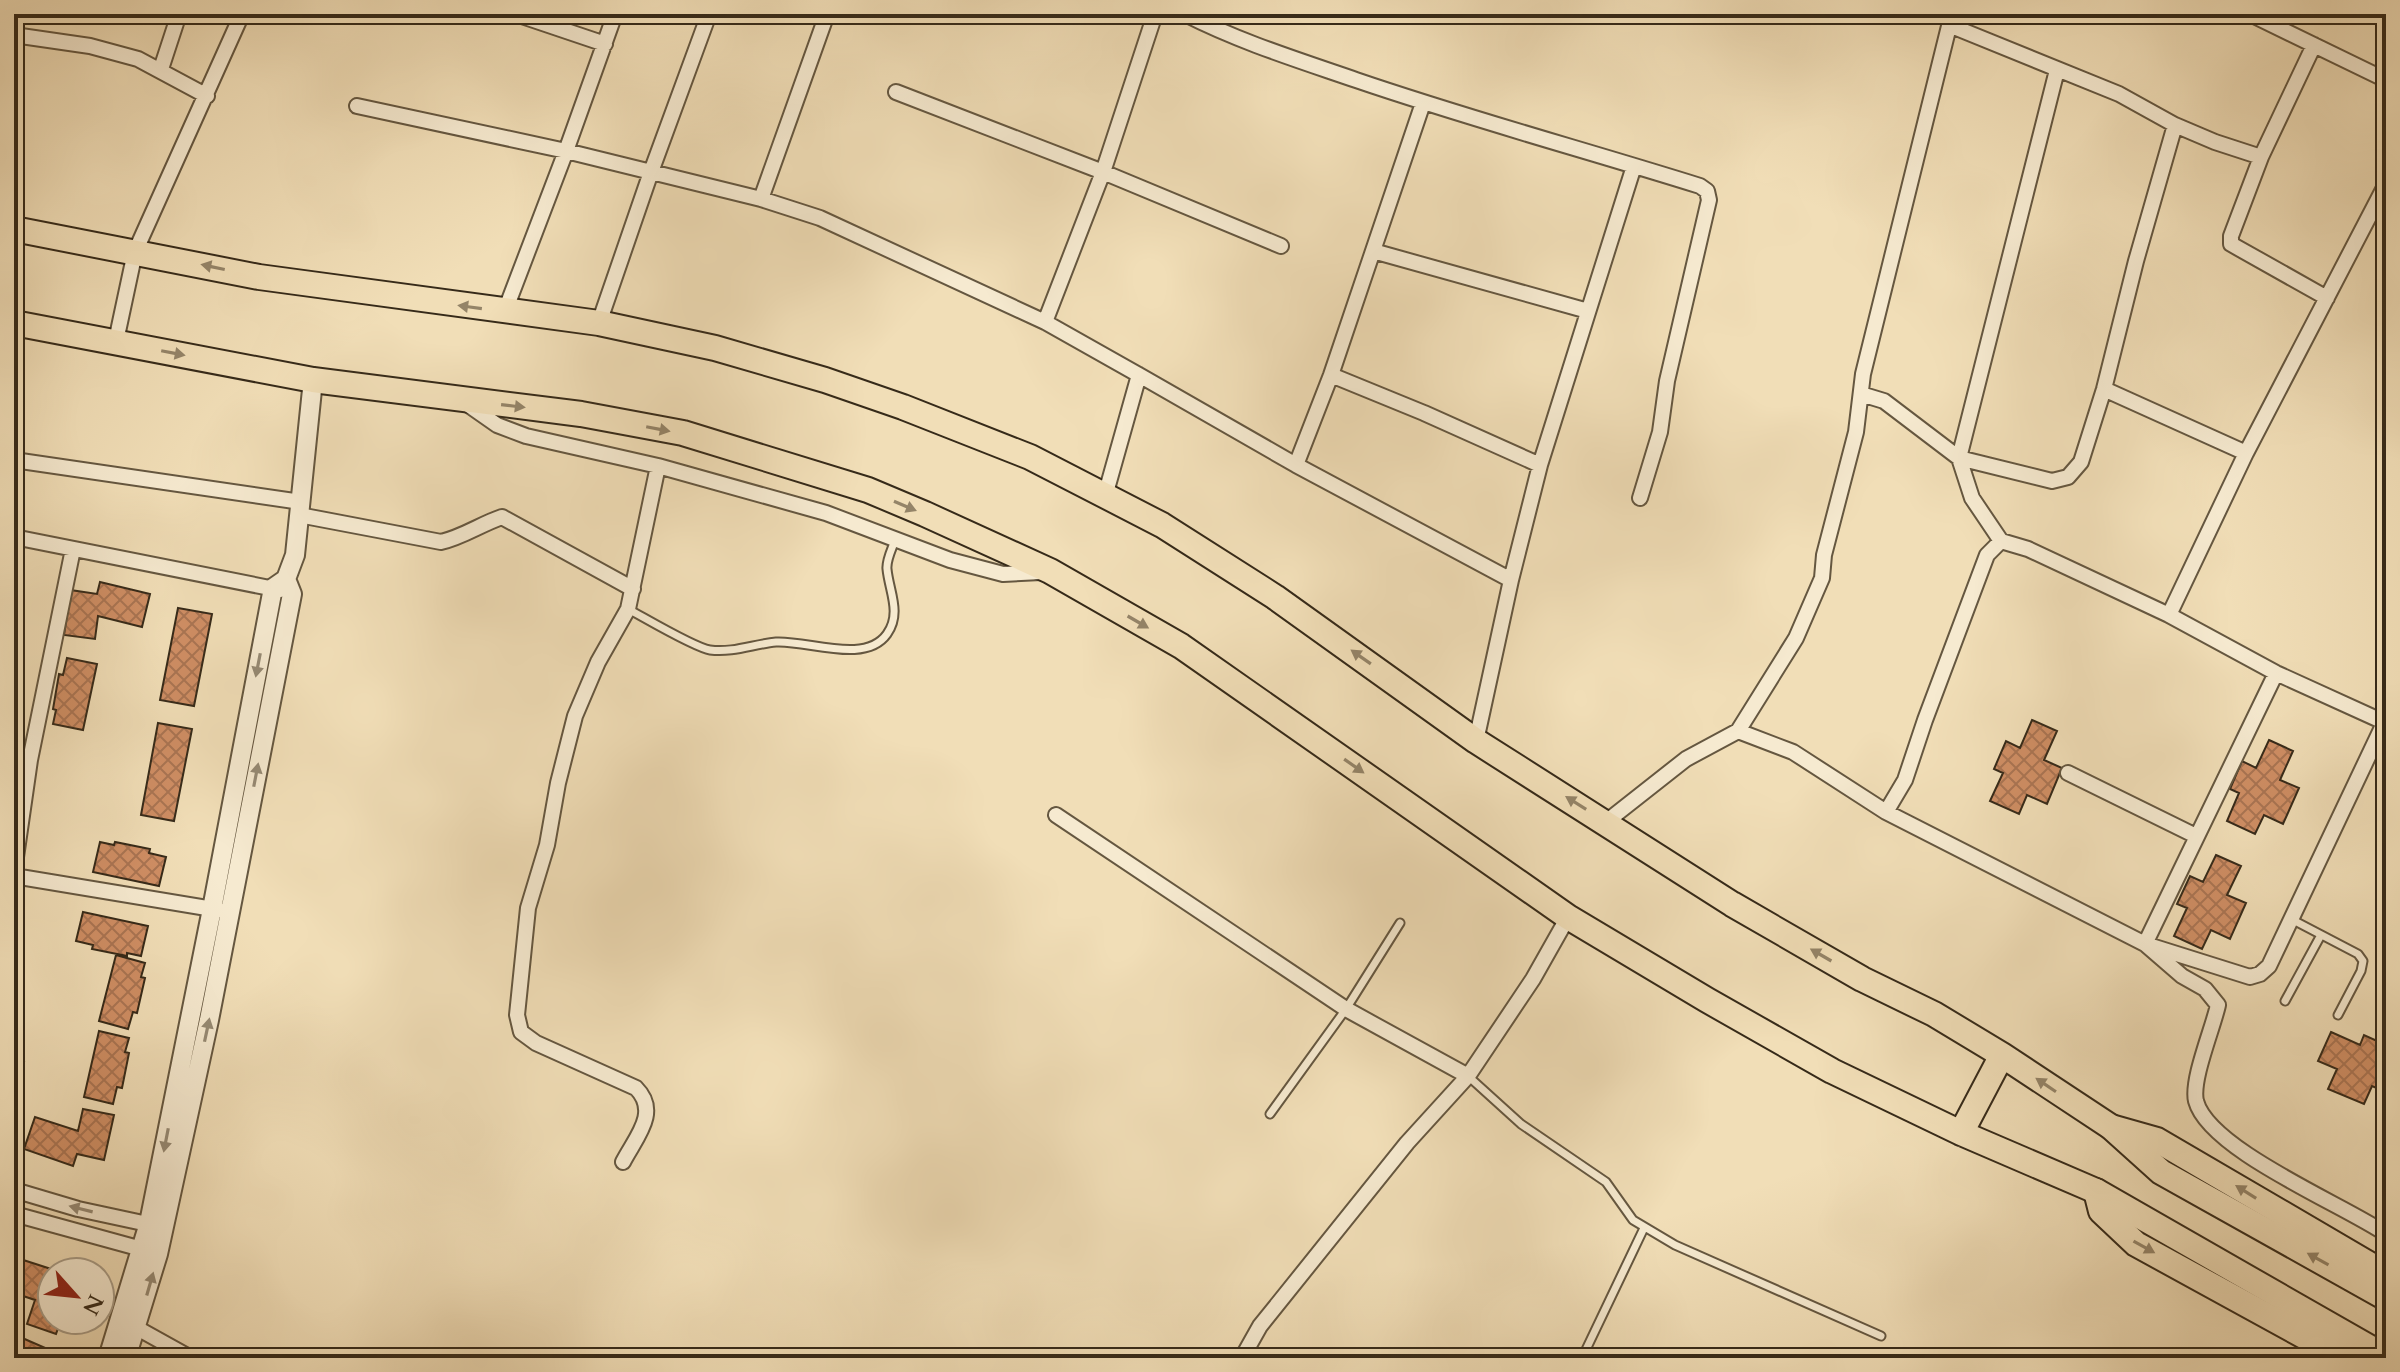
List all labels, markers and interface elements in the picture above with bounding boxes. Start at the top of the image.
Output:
one-way arrow [200,261,225,273]
one-way arrow [457,300,482,313]
one-way arrow [161,347,186,359]
one-way arrow [501,399,526,412]
one-way arrow [645,423,670,435]
one-way arrow [893,499,917,512]
one-way arrow [1127,614,1149,628]
one-way arrow [1350,650,1371,665]
one-way arrow [252,652,264,677]
one-way arrow [1343,758,1364,773]
one-way arrow [251,762,263,787]
one-way arrow [1565,797,1587,811]
one-way arrow [1809,948,1832,962]
one-way arrow [201,1017,214,1042]
one-way arrow [2035,1078,2056,1093]
one-way arrow [159,1127,171,1152]
one-way arrow [2236,1185,2257,1200]
one-way arrow [68,1202,93,1215]
one-way arrow [2133,1240,2155,1254]
one-way arrow [2307,1253,2329,1267]
north arrow [36,1256,116,1336]
one-way arrow [144,1271,156,1296]
text: N [75,1289,111,1320]

